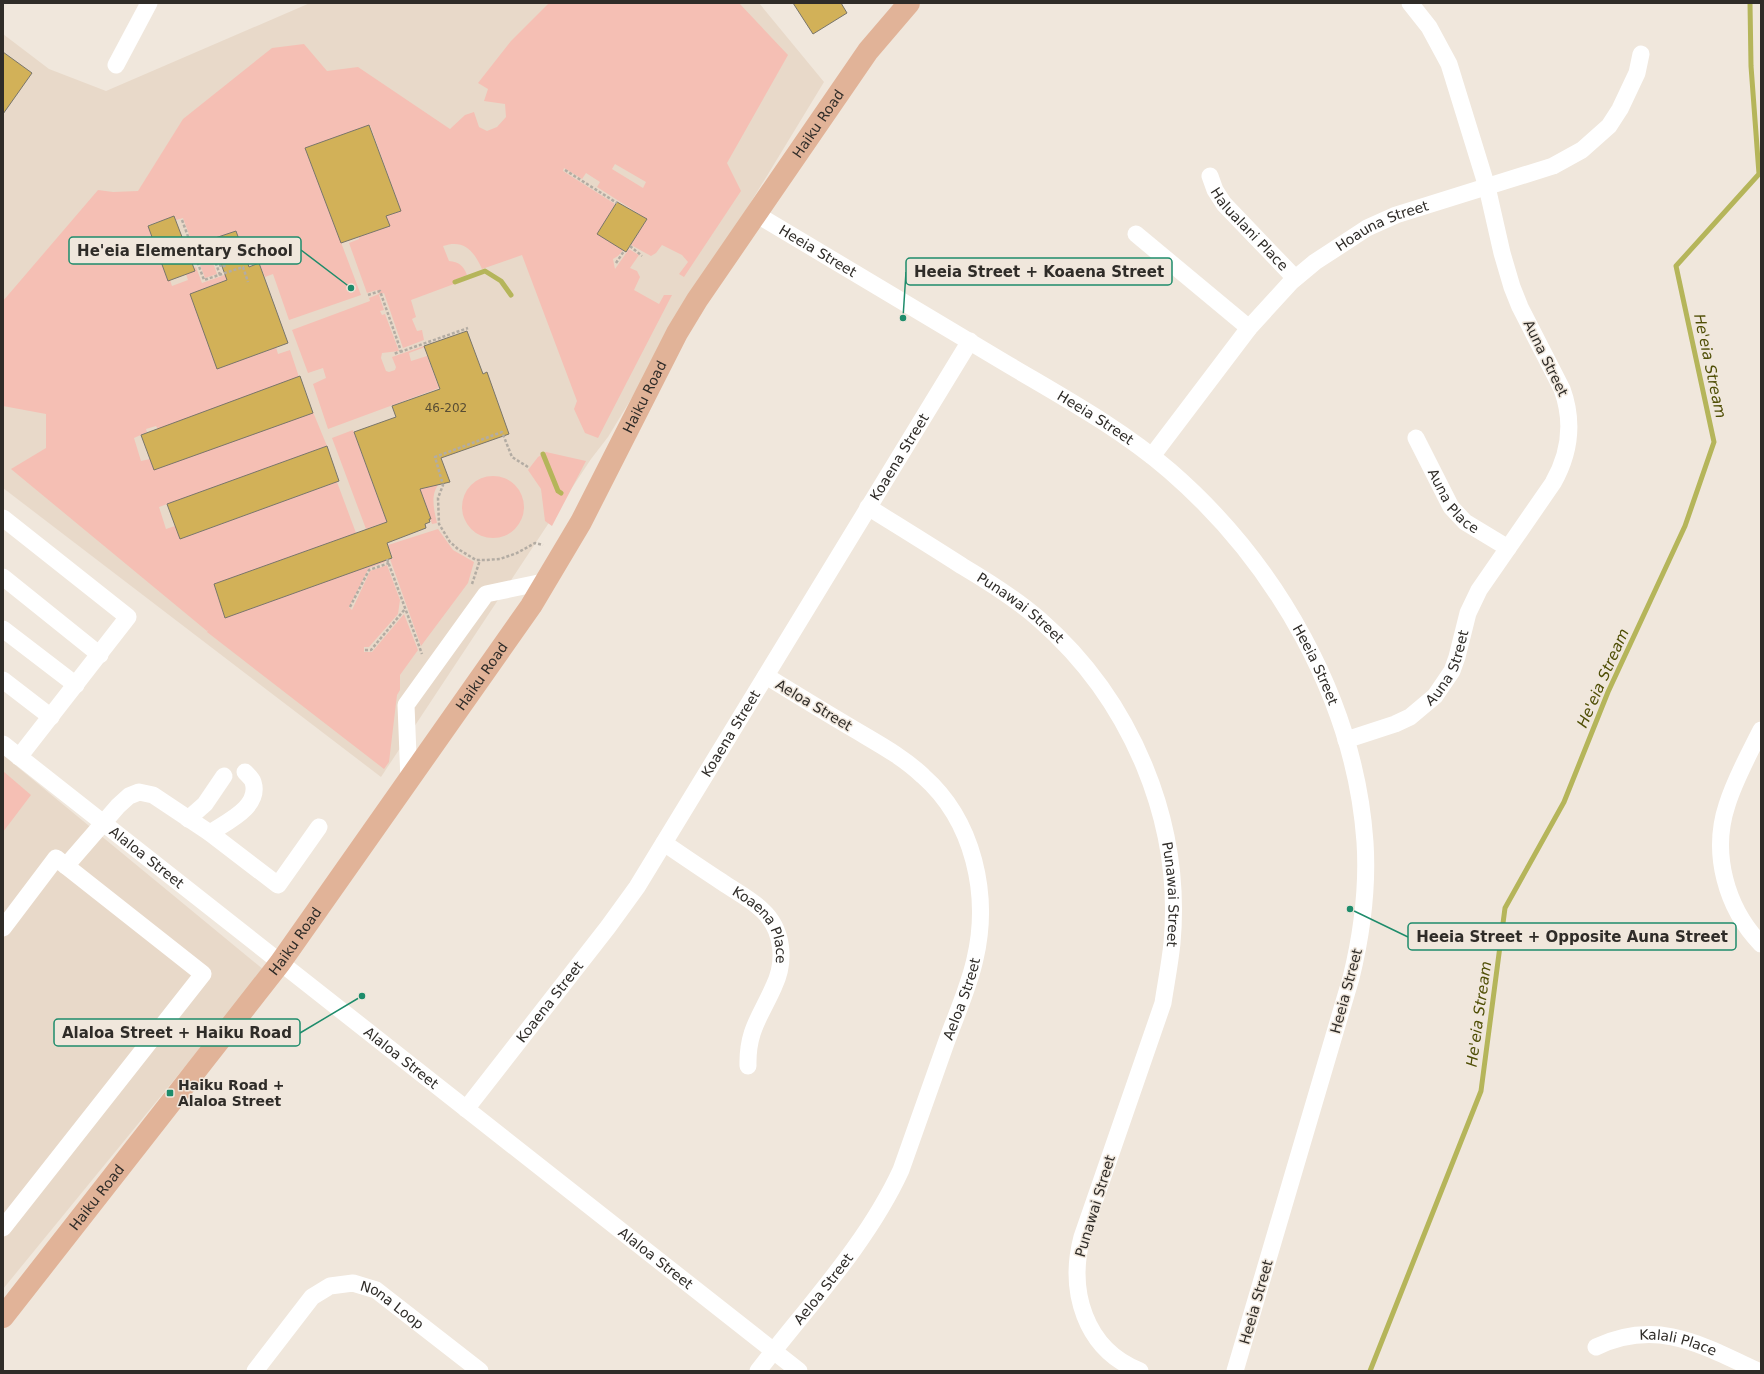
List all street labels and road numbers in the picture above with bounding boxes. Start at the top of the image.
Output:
street label: Haiku Road [789,87,847,161]
street label: Halualani Place [1207,184,1292,274]
street label: Hoauna Street [1333,197,1431,254]
street label: Heeia Street [776,222,860,280]
street label: Auna Street [1521,317,1572,399]
street label: Haiku Road [619,358,670,436]
street label: Heeia Street [1055,387,1137,448]
street label: Koaena Street [867,410,932,503]
street label: Auna Place [1425,466,1482,537]
street label: Punawai Street [974,569,1068,646]
street label: Heeia Street [1290,622,1342,708]
street label: Auna Street [1422,628,1472,709]
street label: Haiku Road [452,639,511,713]
street label: Aeloa Street [773,676,855,734]
street label: Koaena Street [698,687,763,780]
street label: Alaloa Street [106,823,188,892]
street label: Punawai Street [1159,840,1181,948]
street label: Koaena Place [730,883,789,964]
street label: Haiku Road [266,904,325,978]
street label: Heeia Street [1327,946,1365,1035]
street label: Aeloa Street [940,956,983,1042]
street label: Koaena Street [513,958,587,1046]
street label: Alaloa Street [361,1024,442,1092]
street label: Punawai Street [1072,1153,1118,1259]
street label: Haiku Road [66,1161,127,1233]
street label: Alaloa Street [615,1224,697,1293]
street label: Aeloa Street [790,1250,856,1328]
street label: Heeia Street [1236,1257,1276,1346]
street label: Nona Loop [358,1278,427,1332]
street label: Kalali Place [1639,1326,1719,1359]

